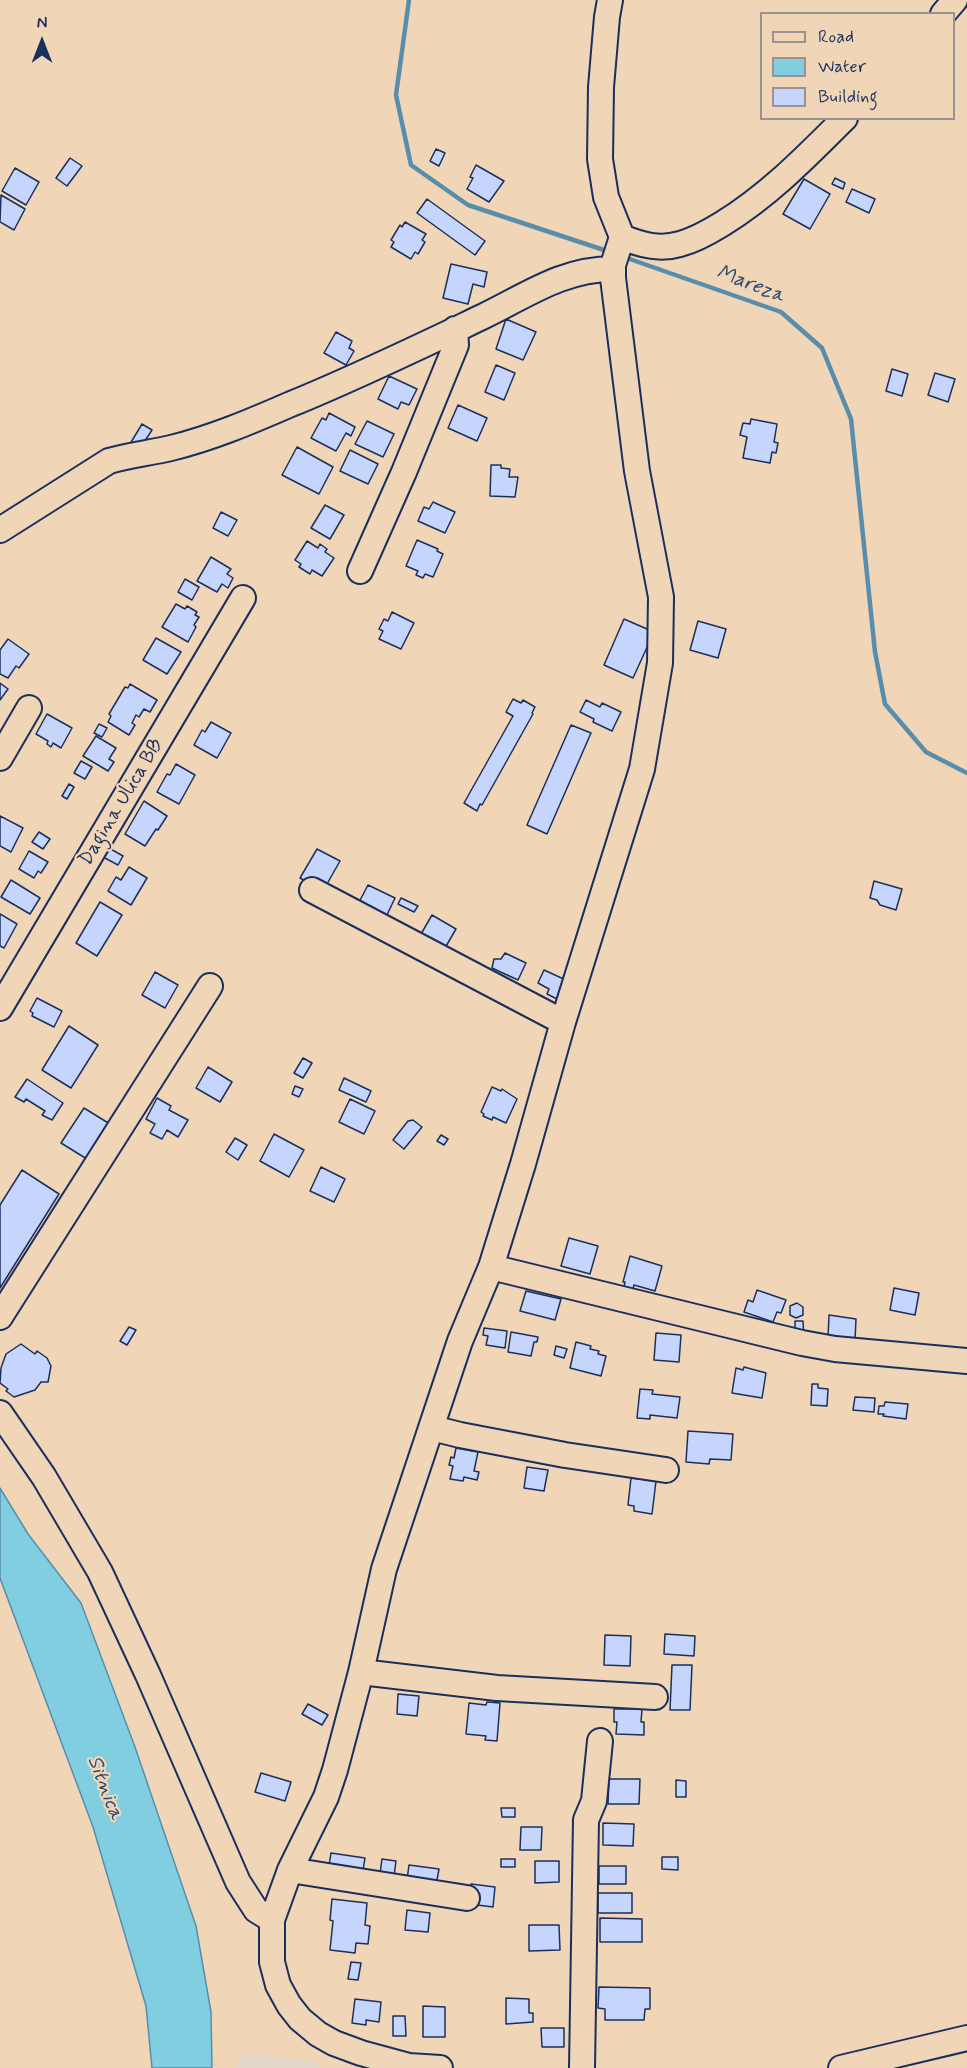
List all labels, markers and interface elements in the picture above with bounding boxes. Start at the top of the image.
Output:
north arrow [12,12,72,72]
legend [760,12,955,120]
text: N [37,13,47,34]
text: Road [818,25,854,49]
text: Water [818,55,866,79]
text: Building [818,85,878,109]
water label: Mareza [713,261,787,309]
street label: Dagina Ulica BB [75,735,169,871]
water label: Sitnica [80,1752,128,1824]

